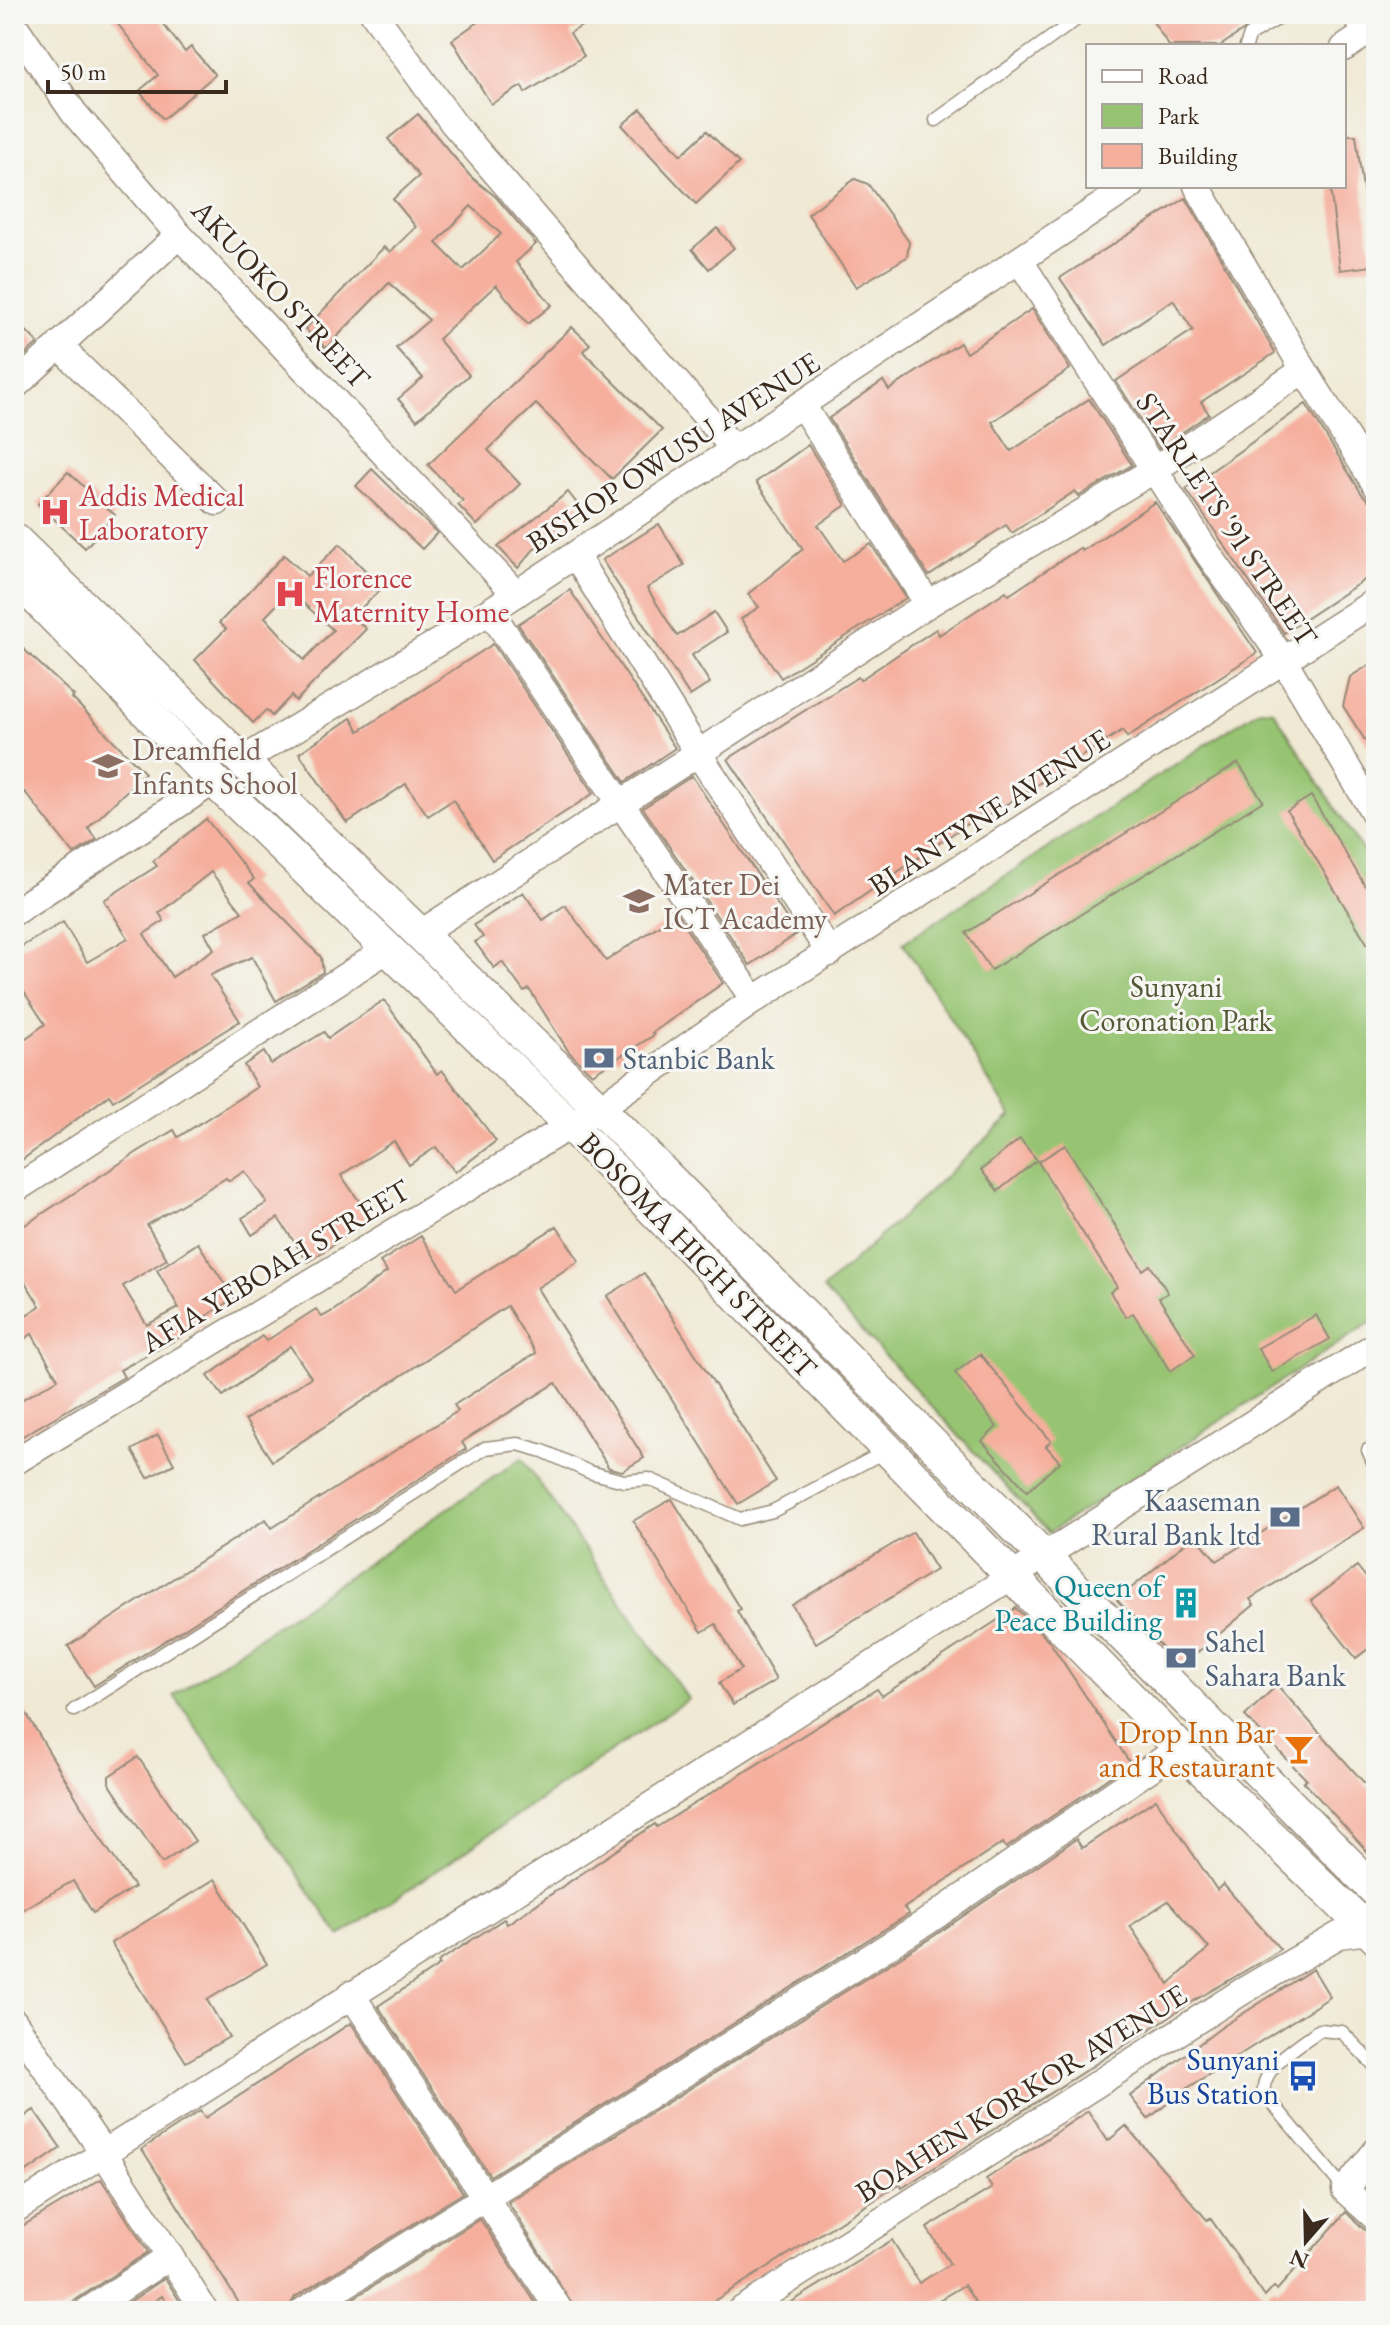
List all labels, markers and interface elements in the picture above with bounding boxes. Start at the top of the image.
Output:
scale bar [48,44,226,94]
legend [1086,44,1346,188]
text: 50 m [60,56,107,87]
text: Road [1158,60,1209,91]
text: Park [1158,100,1200,131]
text: Building [1158,140,1238,171]
street label: AKUOKO STREET [183,190,379,398]
street label: BISHOP OWUSU AVENUE [519,343,827,561]
street label: STARLETS '91 STREET [1127,384,1327,654]
place label: Addis Medical Laboratory [78,476,244,549]
hospital icon: Addis Medical Laboratory [38,495,72,529]
place label: Florence Maternity Home [314,558,509,631]
hospital icon: Florence Maternity Home [273,577,307,611]
street label: BLANTYNE AVENUE [861,719,1117,905]
place label: Dreamfield Infants School [132,730,298,803]
school or university icon: Dreamfield Infants School [91,749,125,783]
place label: Mater Dei ICT Academy [663,865,828,938]
school or university icon: Mater Dei ICT Academy [622,884,656,918]
park label: Sunyani Coronation Park [1079,967,1274,1040]
place label: Stanbic Bank [623,1039,776,1078]
bank icon: Stanbic Bank [582,1041,616,1075]
street label: BOSOMA HIGH STREET [570,1124,826,1387]
street label: AFIA YEBOAH STREET [132,1170,418,1362]
place label: Kaaseman Rural Bank ltd [1091,1481,1262,1554]
bank icon: Kaaseman Rural Bank ltd [1268,1500,1302,1534]
place label: Queen of Peace Building [995,1567,1165,1640]
building icon: Queen of Peace Building [1169,1586,1203,1620]
place label: Sahel Sahara Bank [1205,1622,1347,1695]
bank icon: Sahel Sahara Bank [1164,1641,1198,1675]
place label: Drop Inn Bar and Restaurant [1099,1713,1276,1786]
bar icon: Drop Inn Bar and Restaurant [1282,1732,1316,1766]
street label: BOAHEN KORKOR AVENUE [848,1975,1194,2211]
place label: Sunyani Bus Station [1147,2040,1279,2113]
bus stop icon: Sunyani Bus Station [1286,2059,1320,2093]
north arrow [1266,2201,1346,2281]
text: N [1286,2243,1313,2276]

